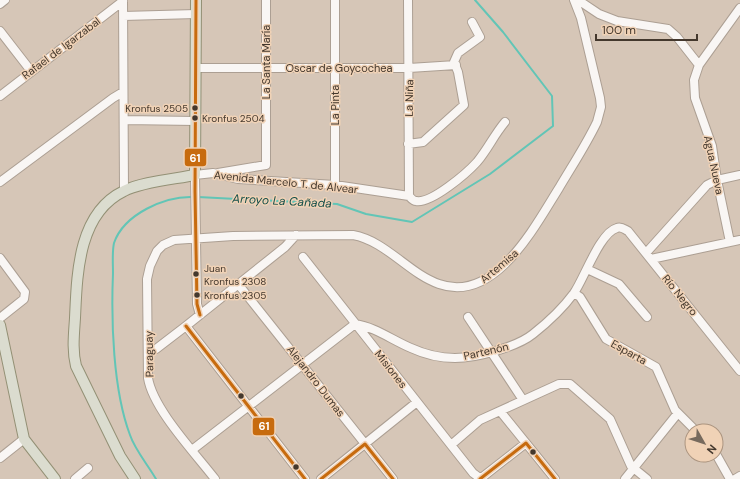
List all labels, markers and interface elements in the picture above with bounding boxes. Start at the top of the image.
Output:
street label: Rafael de Igarzabal [19,14,103,82]
scale bar [596,16,697,42]
text: 100 m [602,22,636,38]
street label: La Santa María [259,25,273,99]
street label: Oscar de Goycochea [285,61,393,75]
street label: La Niña [402,79,416,117]
street label: La Pinta [328,85,342,125]
place label: Kronfus 2505 [125,102,188,115]
marker: Kronfus 2505 [190,103,200,113]
place label: Kronfus 2504 [202,112,265,125]
marker: Kronfus 2504 [190,113,200,123]
street label: Agua Nueva [701,134,727,196]
line badge: 61 [184,148,207,167]
text: 61 [190,151,200,165]
street label: Avenida Marcelo T. de Alvear [213,167,359,197]
water label: Arroyo La Cañada [231,190,332,212]
street label: Artemisa [477,246,521,286]
place label: Juan Kronfus 2308 [204,262,266,288]
marker: Juan Kronfus 2308 [191,269,201,279]
street label: Río Negro [659,272,701,318]
place label: Kronfus 2305 [204,289,266,302]
marker: Kronfus 2305 [192,290,202,300]
street label: Paraguay [142,331,156,377]
street label: Esparta [609,336,649,368]
street label: Partenón [462,339,510,363]
street label: Alejandro Dumas [284,343,348,419]
street label: Misiones [372,347,410,391]
unlabelled marker [236,391,246,401]
line badge: 61 [252,417,275,436]
text: 61 [259,419,269,433]
north arrow [684,423,724,463]
text: N [704,442,720,457]
unlabelled marker [528,447,538,457]
unlabelled marker [291,462,301,472]

